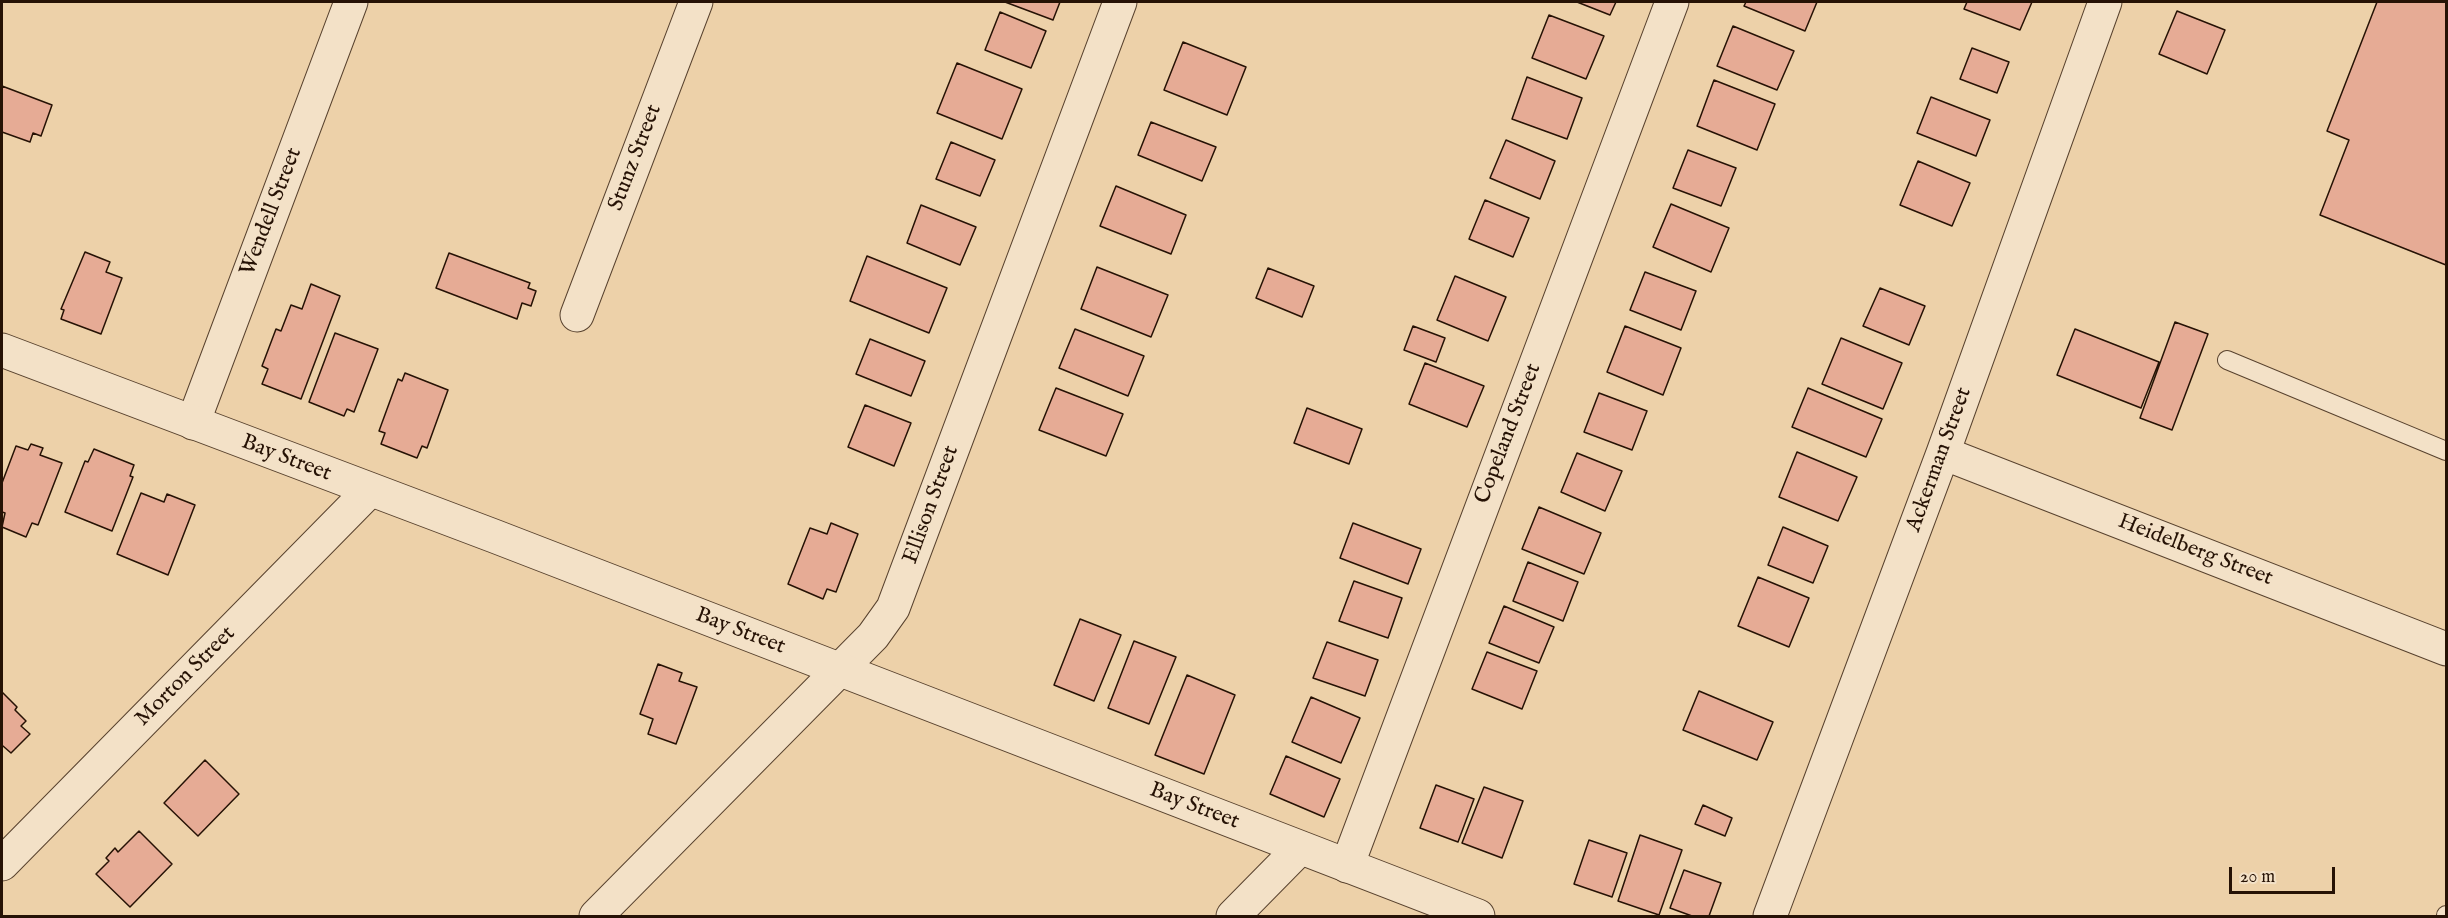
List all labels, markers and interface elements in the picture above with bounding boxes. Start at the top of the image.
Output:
street label: Stunz Street [604,101,668,215]
street label: Wendell Street [235,144,309,280]
street label: Copeland Street [1470,360,1548,508]
street label: Ackerman Street [1902,384,1978,536]
street label: Bay Street [237,430,335,488]
street label: Ellison Street [898,442,966,568]
street label: Heidelberg Street [2114,509,2276,593]
street label: Bay Street [691,603,789,661]
street label: Morton Street [130,621,242,733]
street label: Bay Street [1145,778,1243,836]
scale bar [2232,855,2338,893]
text: 20 m [2240,866,2275,889]

